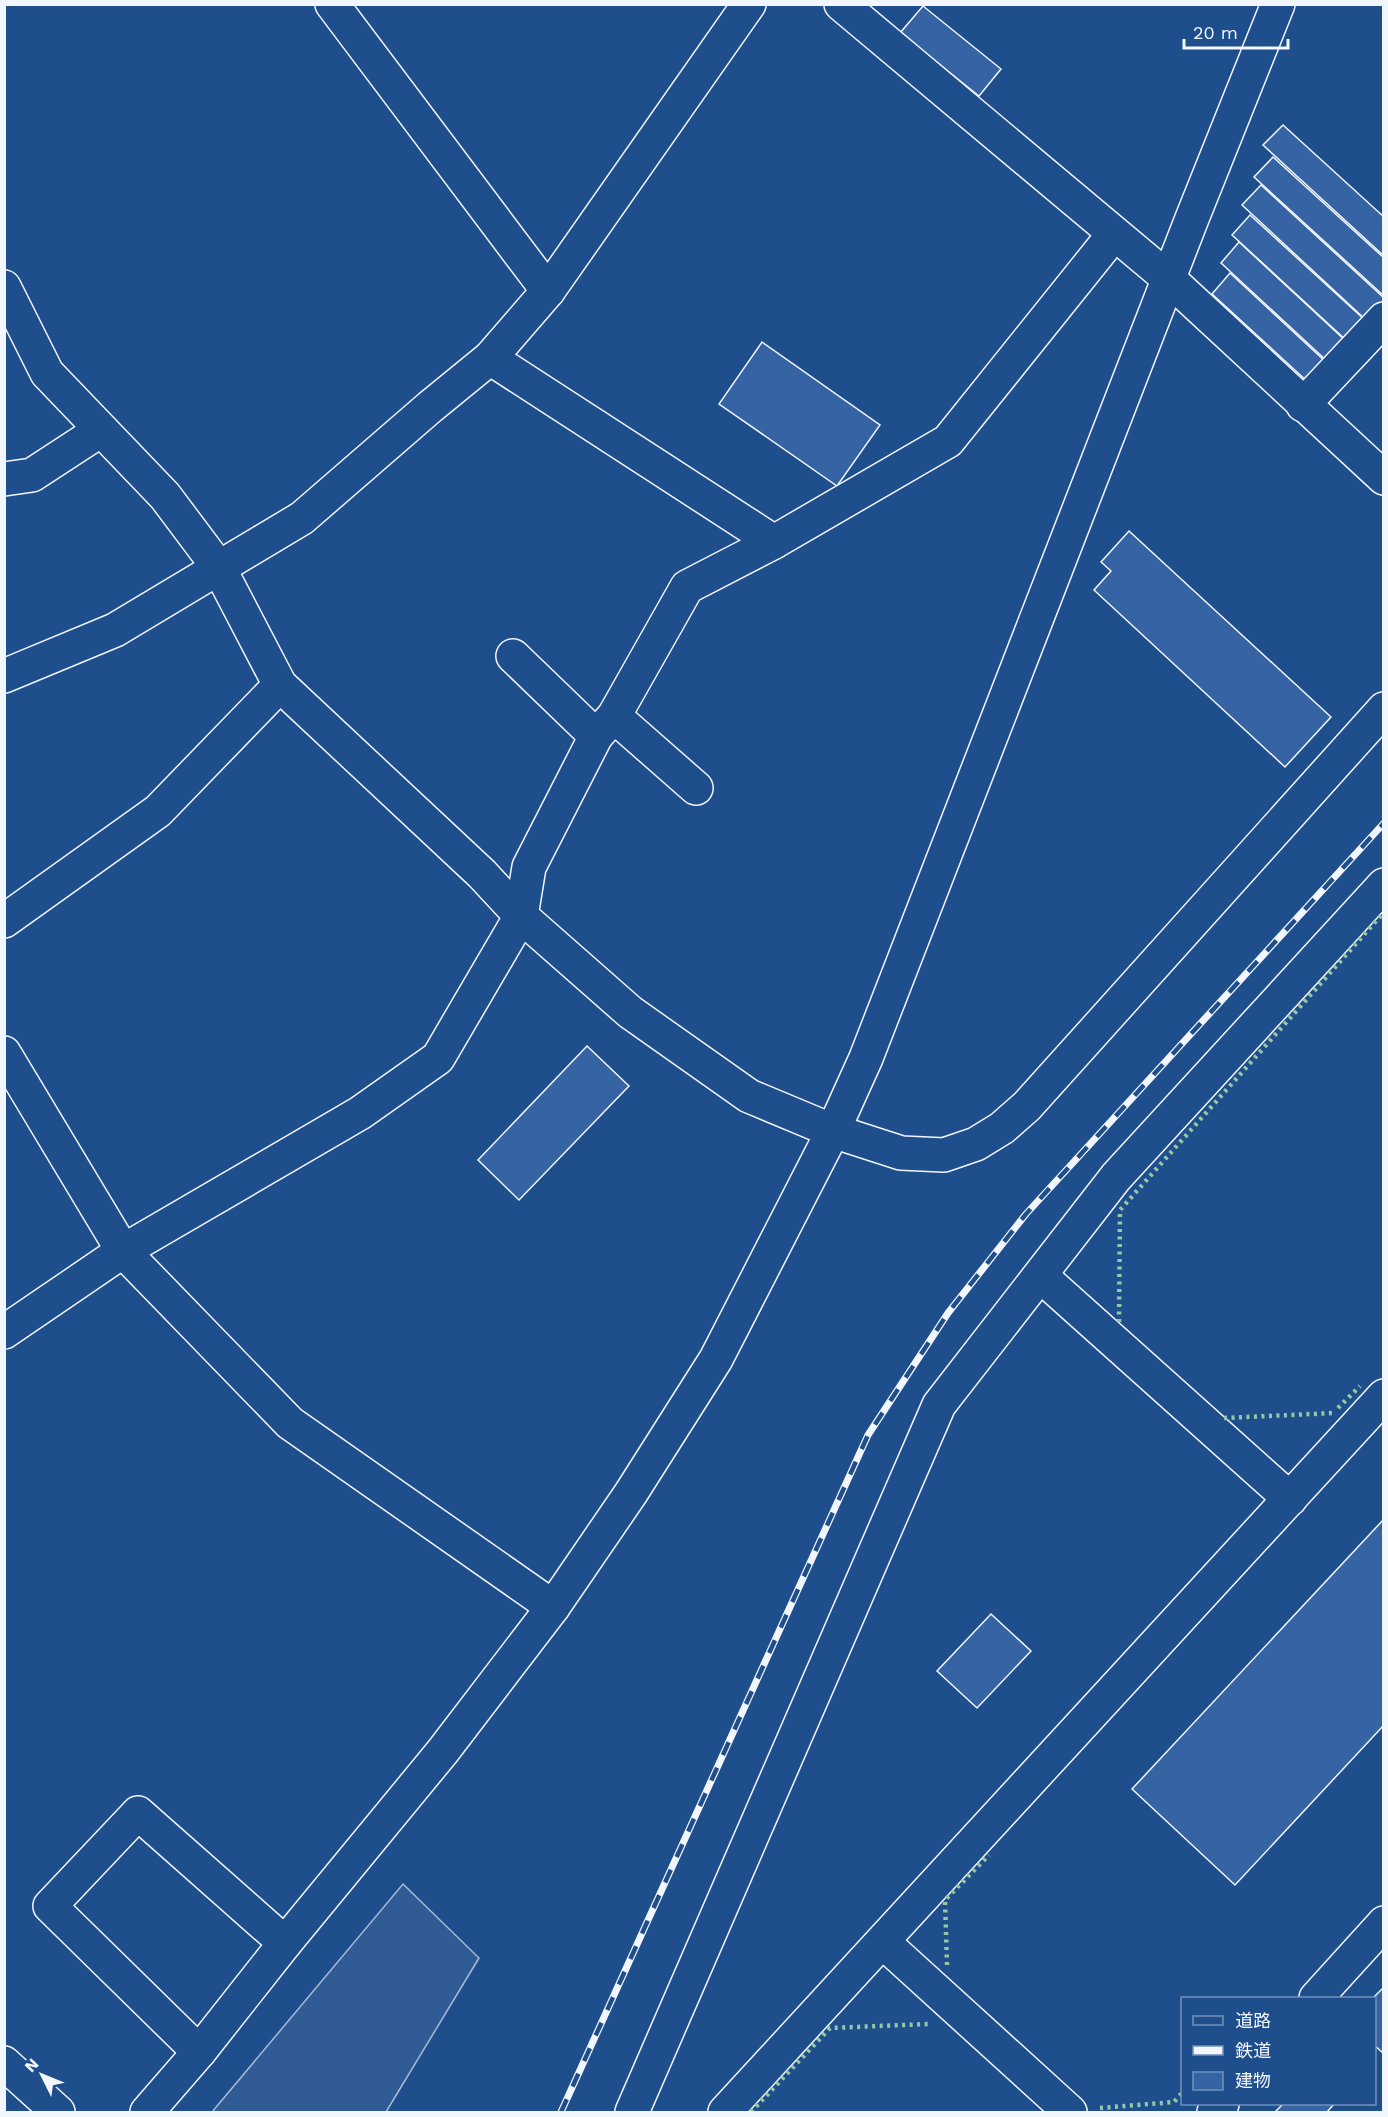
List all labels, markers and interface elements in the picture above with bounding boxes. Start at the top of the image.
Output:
scale bar [1184,12,1288,50]
text: 20 m [1193,22,1238,43]
legend [1181,1997,1376,2105]
text: 道路 [1235,2010,1271,2031]
text: 鉄道 [1235,2040,1271,2061]
north arrow [12,2045,72,2105]
text: N [20,2054,42,2076]
text: 建物 [1235,2070,1271,2091]

